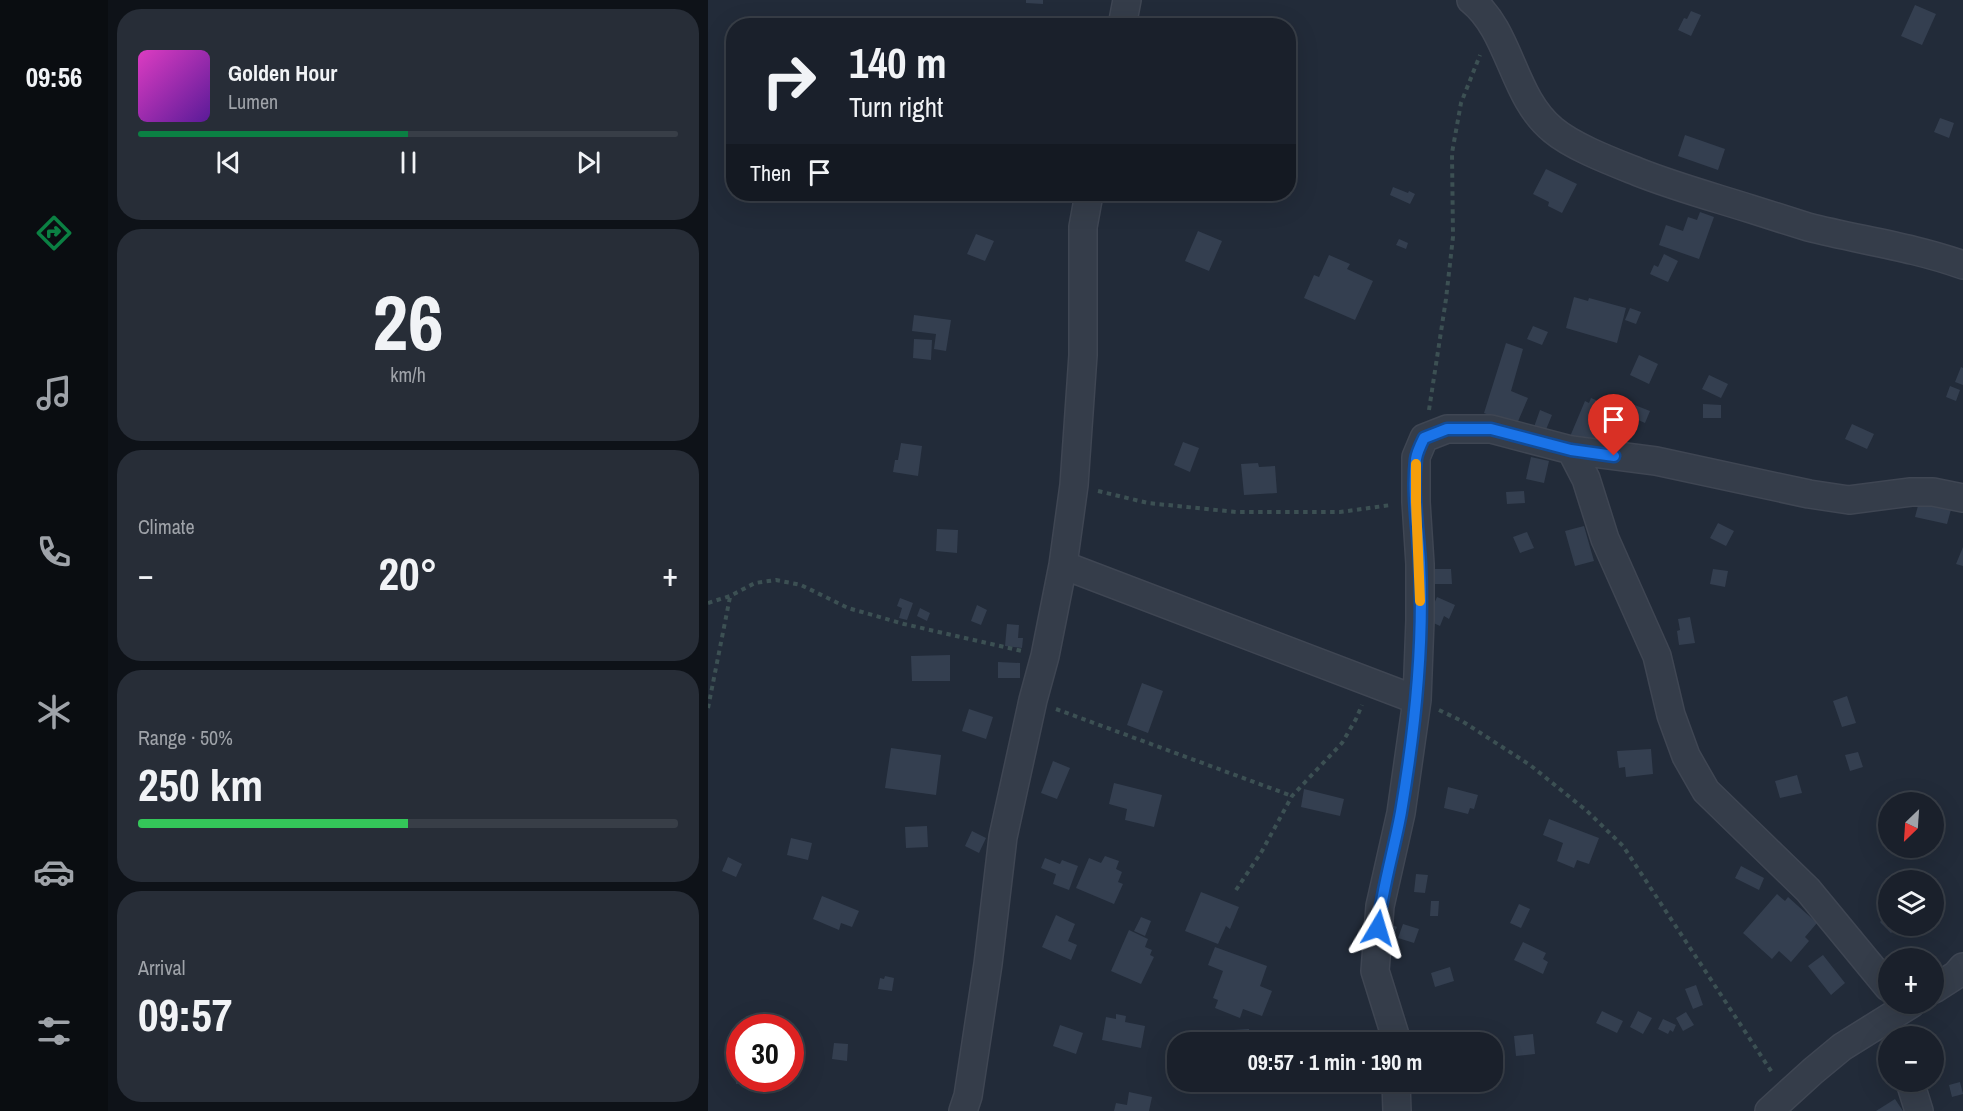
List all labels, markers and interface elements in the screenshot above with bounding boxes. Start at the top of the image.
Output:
text: 140 m [849,35,947,91]
icon: right [750,42,828,120]
text: Golden Hour [228,58,337,88]
text: 09:56 [26,59,82,95]
text: Lumen [228,88,278,115]
text: Turn right [849,89,943,125]
icon: previous [212,146,245,179]
icon: pause [392,146,425,179]
icon: next [572,146,605,179]
icon: arrive [803,156,836,189]
text: Then [750,158,791,188]
icon: directions [33,212,75,254]
text: 26 [372,269,444,374]
text: km/h [390,361,426,388]
icon: music [33,372,75,414]
pin [1588,394,1639,456]
icon: arrive [1597,403,1630,436]
text: Climate [138,513,195,540]
icon: phone [33,531,75,573]
text: 20° [378,543,438,604]
text: − [138,552,154,596]
text: + [662,552,678,596]
icon: climate [33,691,75,733]
text: Range · 50% [138,724,233,751]
text: 250 km [138,754,263,815]
north arrow [1878,792,1944,858]
map controls [1878,792,1944,1092]
icon: car [33,851,75,893]
button: layers [1878,870,1944,936]
position arrow [1346,896,1410,960]
button: + [1878,948,1944,1014]
text: Arrival [138,954,185,981]
text: 09:57 [138,984,232,1045]
icon: filters [33,1010,75,1052]
speed limit sign: 30 [726,1014,804,1092]
button: − [1878,1026,1944,1092]
text: 09:57 · 1 min · 190 m [1248,1047,1422,1077]

